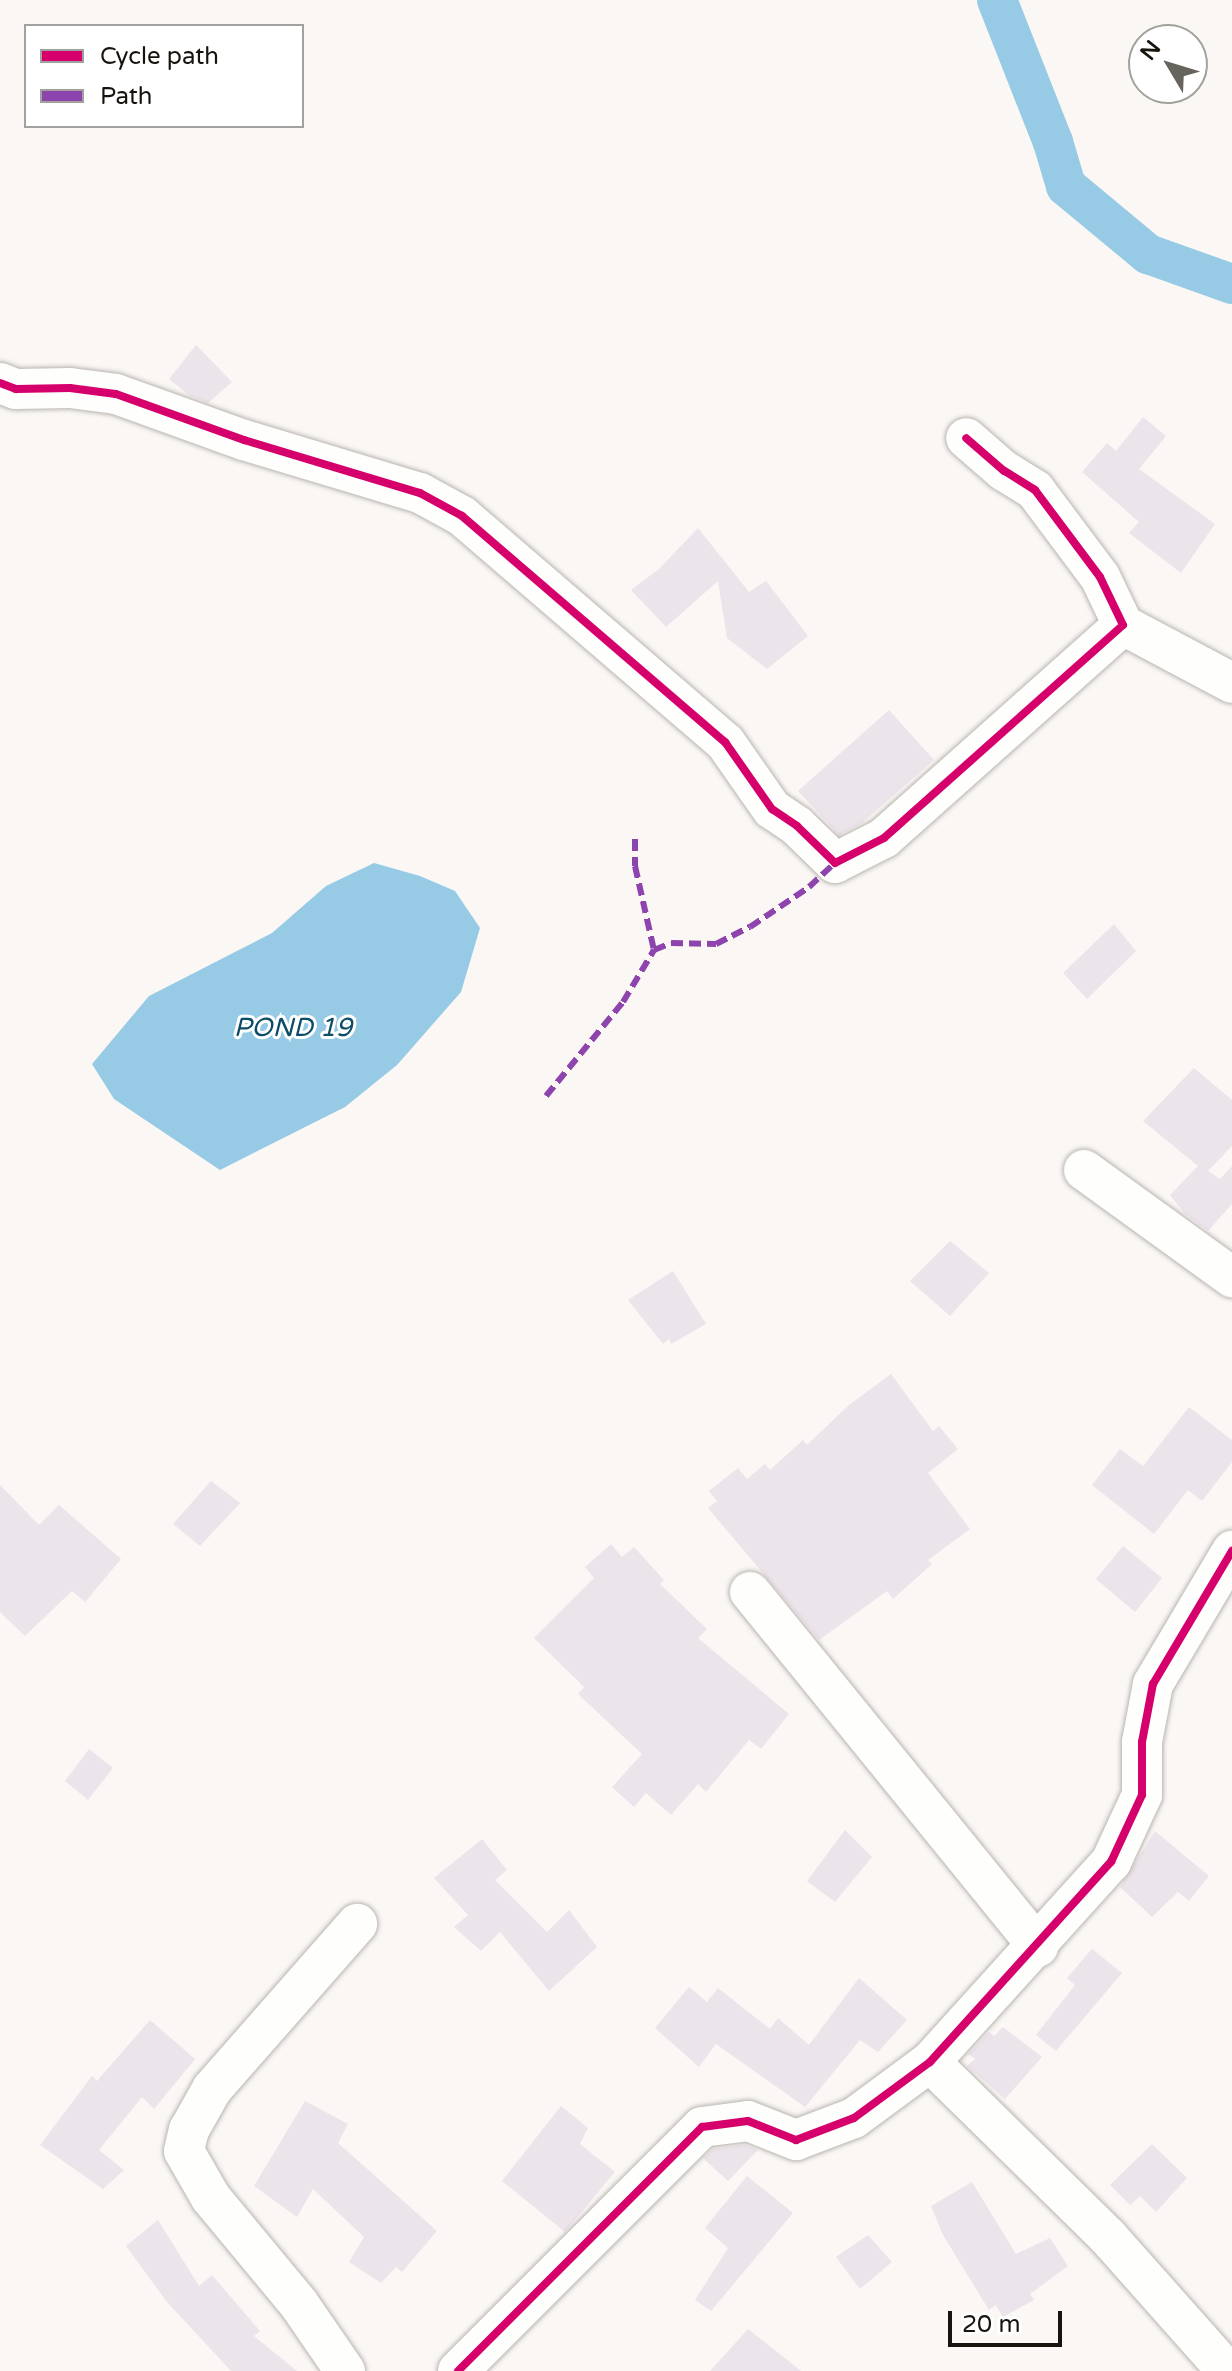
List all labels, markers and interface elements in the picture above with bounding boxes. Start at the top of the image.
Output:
legend [24,24,304,128]
north arrow [1128,24,1208,104]
text: N [1135,35,1166,65]
text: Cycle path [100,42,219,71]
text: Path [100,82,153,111]
water label: POND 19 [234,1012,352,1044]
scale bar [952,2295,1066,2345]
text: 20 m [962,2310,1020,2339]

